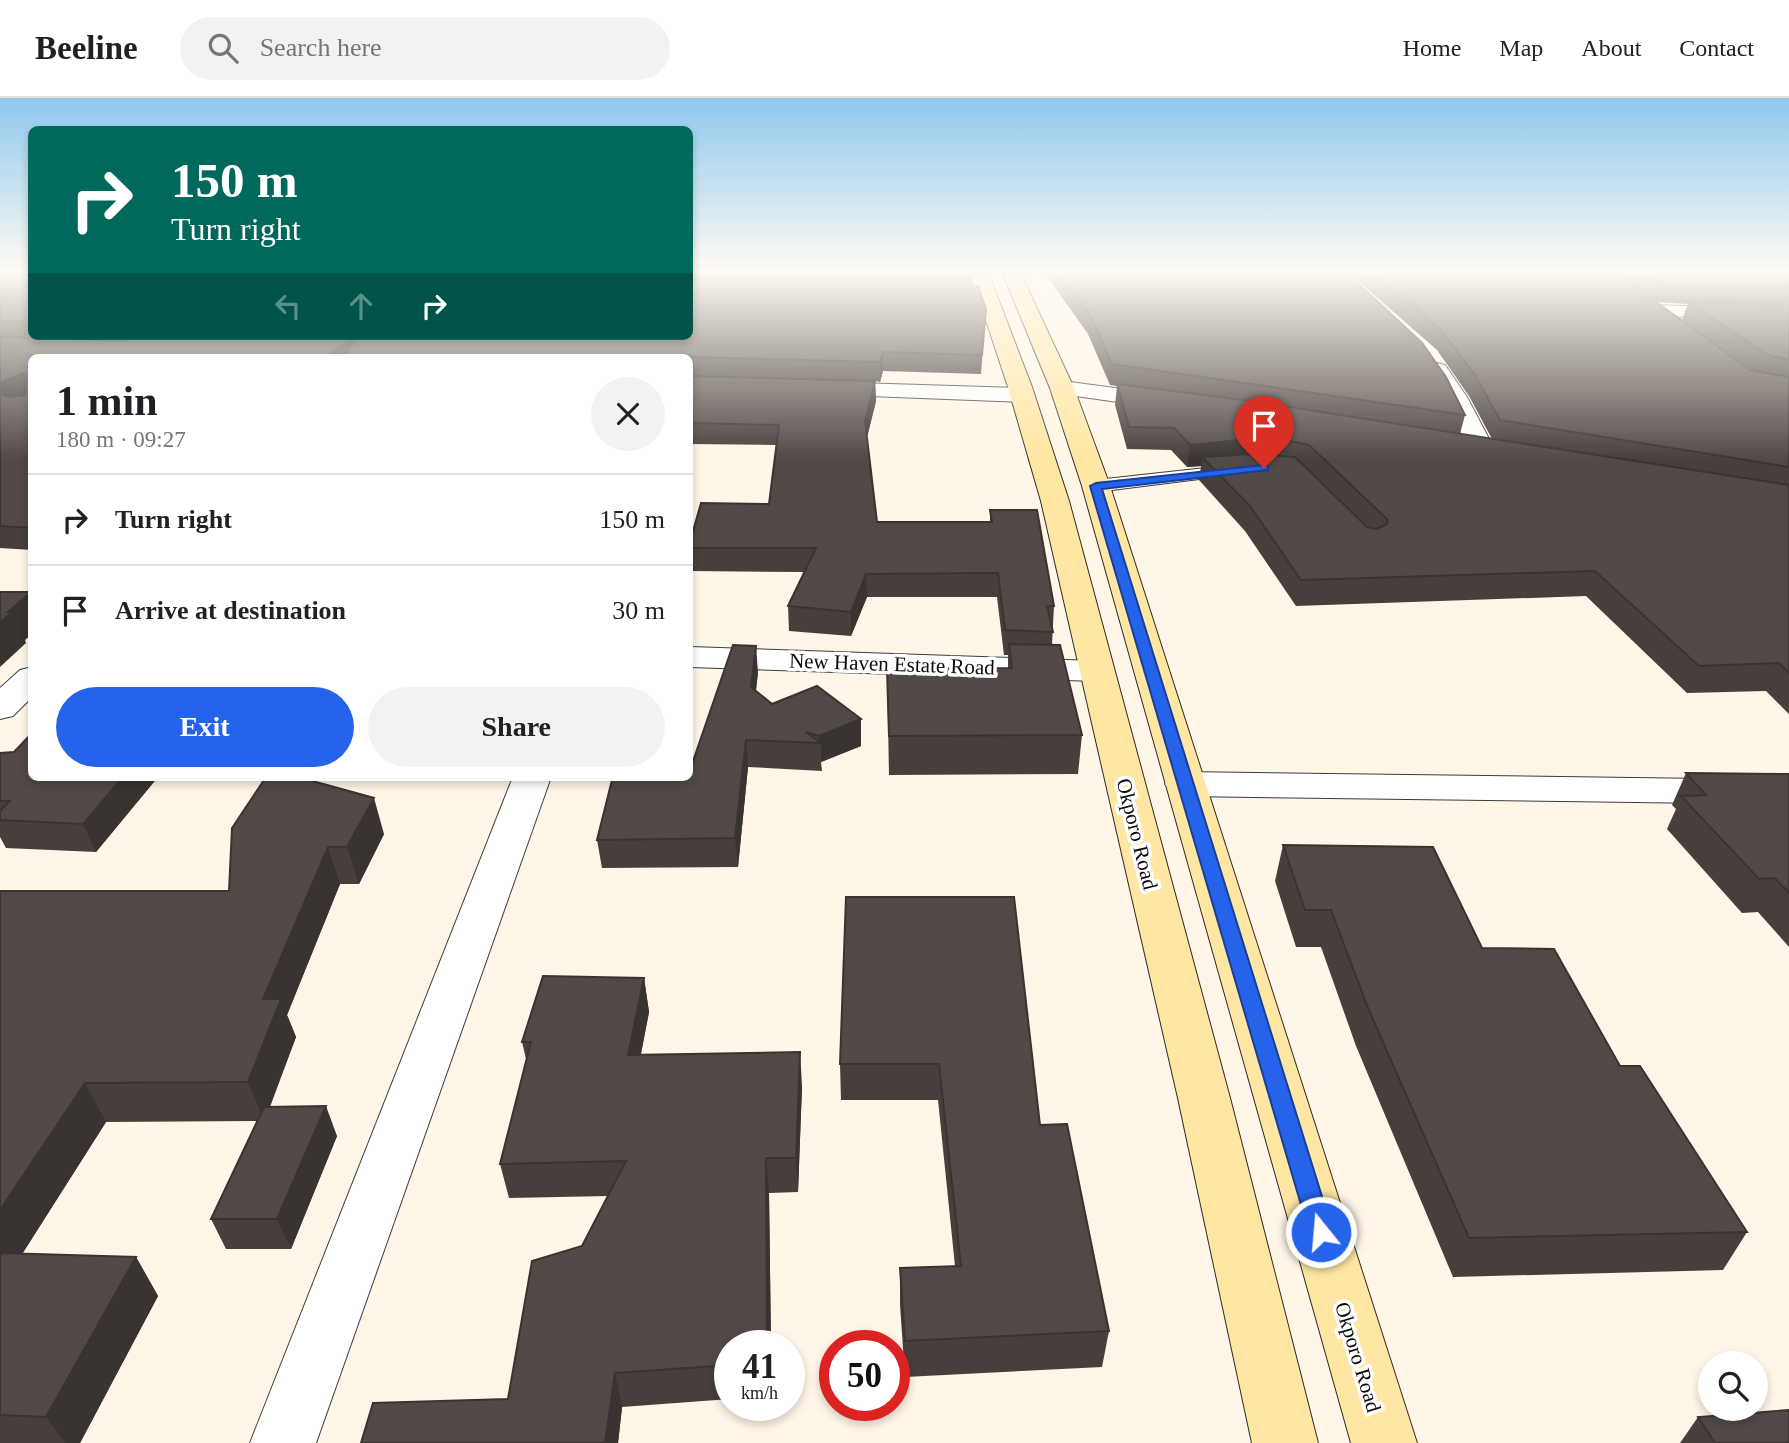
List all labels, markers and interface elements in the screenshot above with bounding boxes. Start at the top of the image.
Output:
search box [180,17,670,80]
icon: search [204,29,242,67]
text: Beeline [35,30,138,66]
text: Search here [260,33,382,62]
text: Home [1403,35,1461,61]
text: Map [1499,35,1543,61]
text: About [1581,35,1641,61]
text: Contact [1679,35,1754,61]
text: 150 m [171,153,298,208]
icon: right [56,154,147,245]
text: Turn right [171,211,301,247]
icon: left [269,287,307,325]
icon: ahead [342,287,380,325]
icon: right [415,287,453,325]
button: close [591,377,665,451]
text: 1 min [56,378,158,424]
pin [1234,396,1294,468]
icon: arrive [1245,407,1283,445]
text: 180 m · 09:27 [56,427,186,452]
icon: right [56,501,94,539]
text: Turn right [115,505,232,534]
text: 150 m [599,505,665,534]
icon: arrive [56,592,94,630]
text: Arrive at destination [115,596,346,625]
text: 30 m [612,596,665,625]
street label: New Haven Estate Road [789,648,996,680]
button: Exit [56,687,354,767]
button: Share [368,687,665,767]
street label: Okporo Road [1112,776,1163,893]
position arrow [1284,1195,1358,1269]
street label: Okporo Road [1330,1299,1386,1415]
speed limit sign: 50 [819,1330,910,1421]
text: 41 [742,1347,777,1386]
map controls [1698,1351,1768,1421]
button: search [1698,1351,1768,1421]
text: km/h [741,1383,778,1403]

